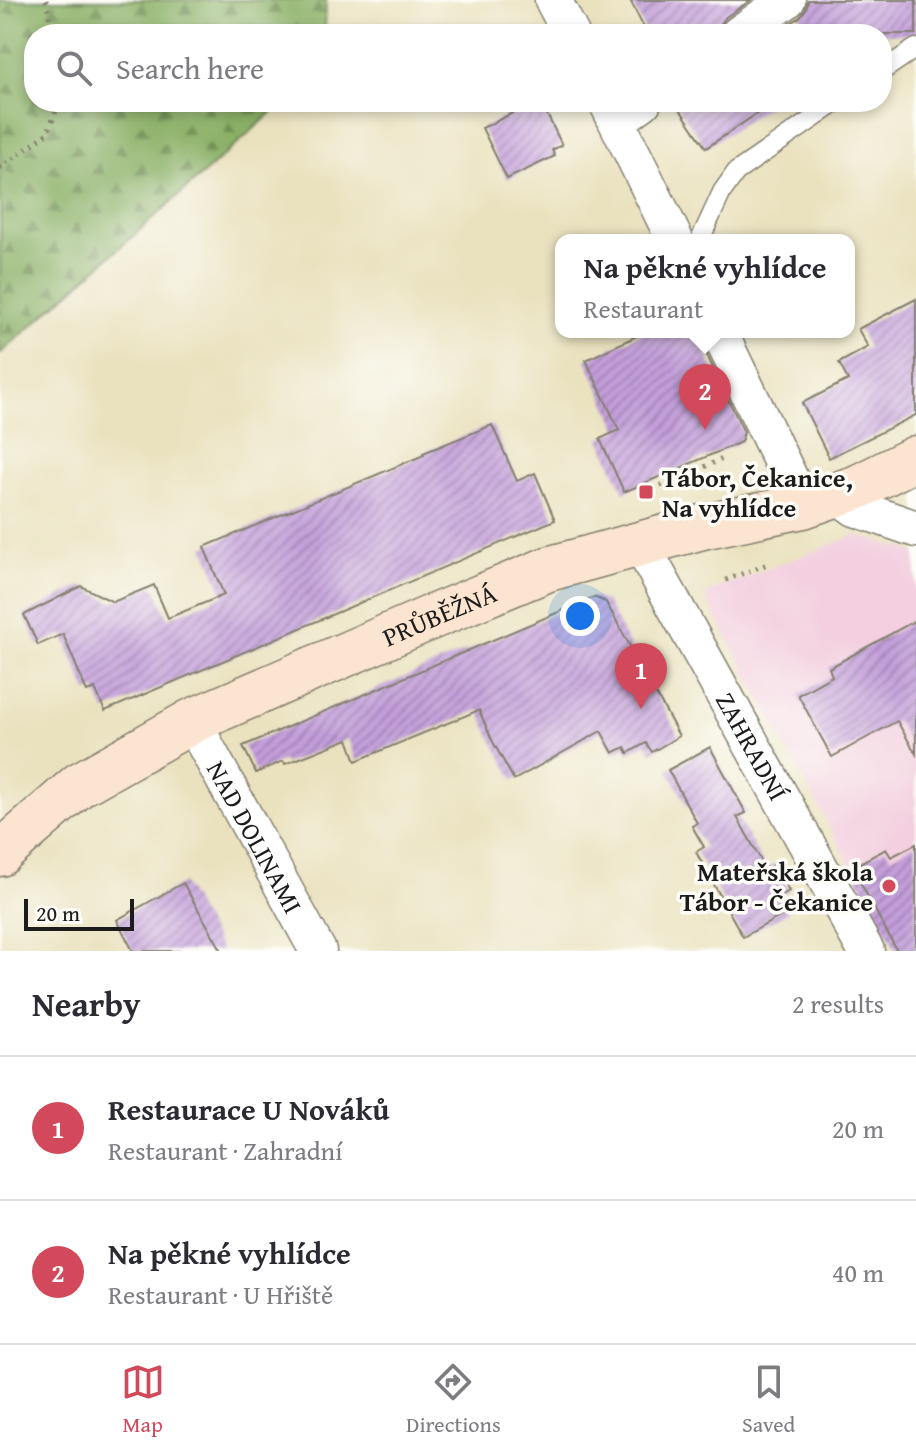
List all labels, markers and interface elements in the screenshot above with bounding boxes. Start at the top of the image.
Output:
search box [24,24,892,112]
icon: search [52,46,96,90]
text: Search here [116,46,264,90]
popup [555,234,855,338]
text: Na pěkné vyhlídce [584,245,826,289]
text: Restaurant [584,289,703,328]
pin: 2 [679,364,731,430]
place label: Tábor, Čekanice, Na vyhlídce [662,458,853,527]
marker: Tábor, Čekanice, Na vyhlídce [637,483,655,501]
street label: PRŮBĚŽNÁ [376,573,502,656]
your location [560,596,600,636]
pin: 1 [615,643,667,709]
street label: ZAHRADNÍ [707,685,799,808]
street label: NAD DOLINAMI [198,753,313,920]
place label: Mateřská škola Tábor - Čekanice [680,852,874,921]
marker: Mateřská škola Tábor - Čekanice [880,877,898,895]
scale bar [24,895,134,931]
text: 20 m [36,897,80,929]
text: Nearby [32,979,141,1028]
text: 2 results [792,984,884,1023]
text: Restaurace U Nováků [108,1087,389,1131]
text: 1 [51,1109,65,1148]
text: 20 m [832,1109,884,1148]
text: Restaurant · Zahradní [108,1131,343,1170]
text: Na pěkné vyhlídce [108,1231,351,1275]
text: 2 [51,1253,65,1292]
text: 40 m [832,1253,884,1292]
text: Restaurant · U Hřiště [108,1275,333,1314]
tab: Map [121,1360,165,1440]
tab: Directions [406,1360,501,1440]
tab: Saved [742,1360,795,1440]

